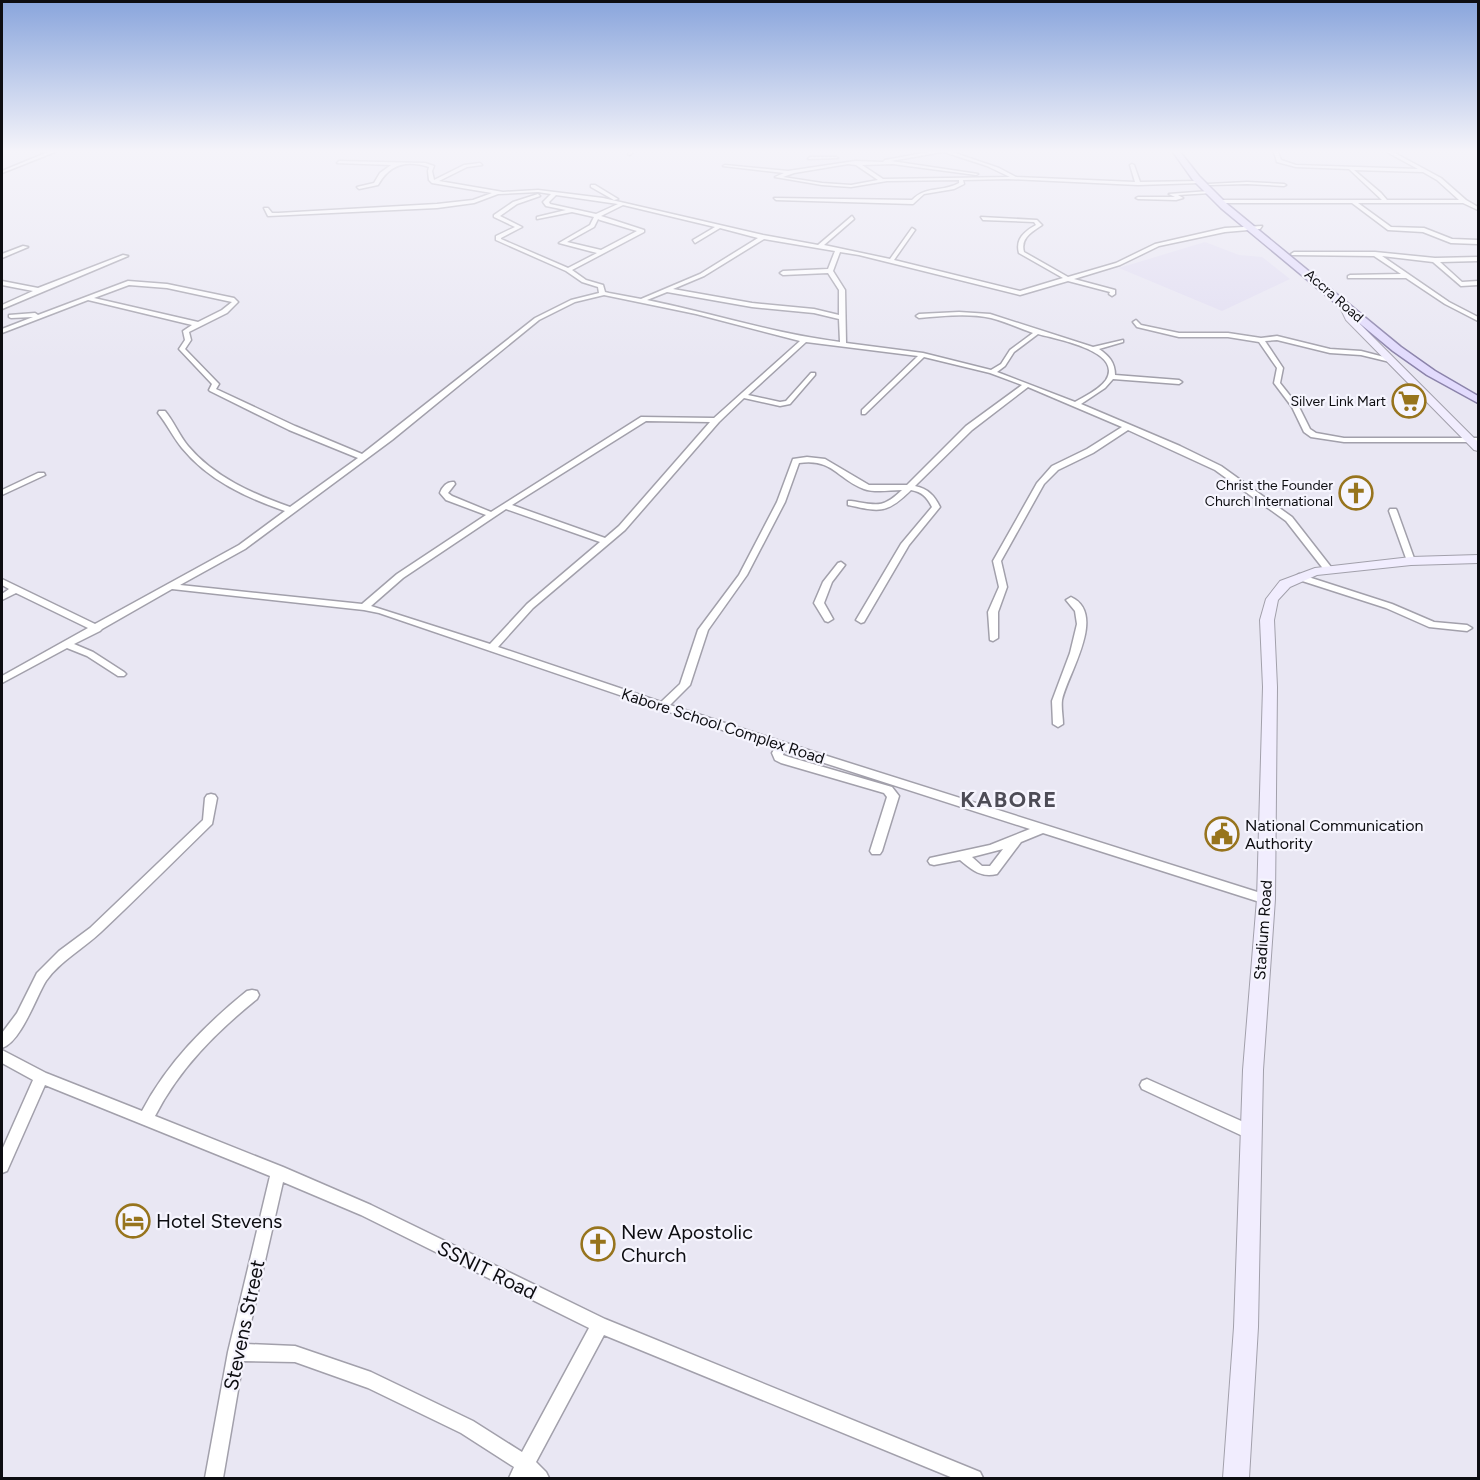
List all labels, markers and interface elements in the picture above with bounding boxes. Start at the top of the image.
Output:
street label: Accra Road [1301,266,1367,326]
supermarket icon: Silver Link Mart [1391,383,1427,419]
place label: Silver Link Mart [1291,393,1386,410]
church icon: Christ the Founder Church International [1338,475,1374,511]
place label: Christ the Founder Church International [1205,477,1333,510]
street label: Kabore School Complex Road [619,684,827,768]
district label: KABORE [960,786,1058,813]
public building icon: National Communication Authority [1204,816,1240,852]
place label: National Communication Authority [1245,816,1424,853]
street label: Stadium Road [1250,879,1276,981]
hotel icon: Hotel Stevens [115,1203,151,1239]
place label: Hotel Stevens [156,1209,282,1233]
place label: New Apostolic Church [621,1220,753,1267]
church icon: New Apostolic Church [580,1226,616,1262]
street label: SSNIT Road [433,1236,541,1304]
street label: Stevens Street [218,1257,270,1393]

